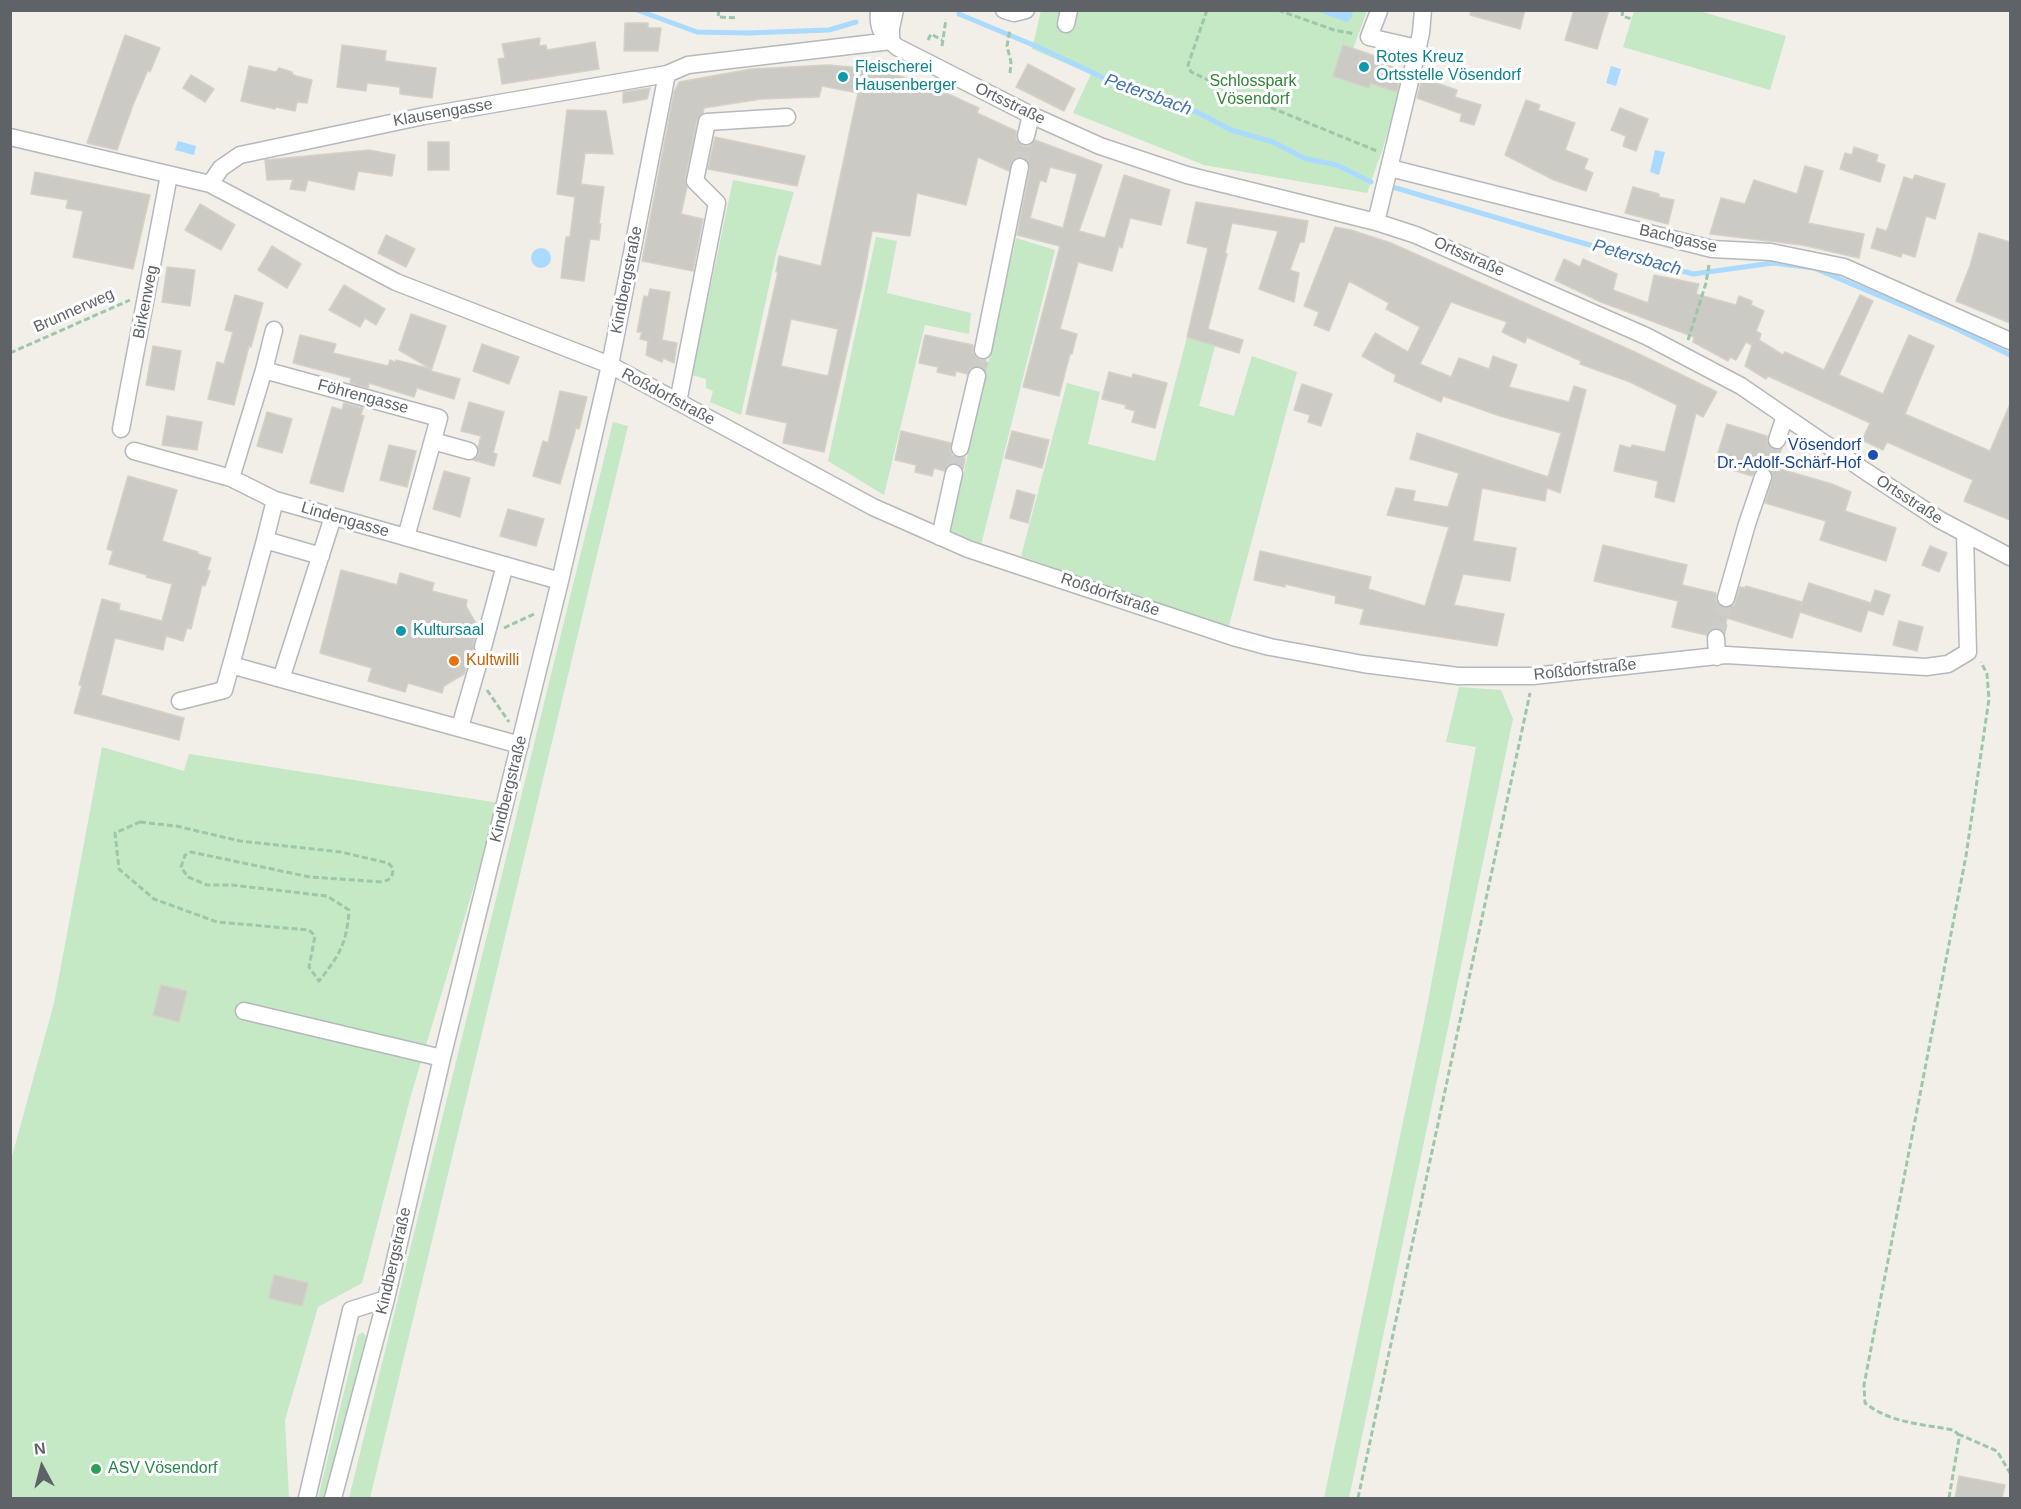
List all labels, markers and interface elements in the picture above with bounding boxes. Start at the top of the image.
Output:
place label: Rotes Kreuz Ortsstelle Vösendorf [1376,48,1521,86]
place label: Fleischerei Hausenberger [855,58,956,96]
marker: Rotes Kreuz Ortsstelle Vösendorf [1357,60,1371,74]
water label: Petersbach [1102,69,1194,121]
marker: Fleischerei Hausenberger [836,70,850,84]
park label: Schlosspark Vösendorf [1209,72,1297,110]
street label: Ortsstraße [972,79,1048,129]
street label: Klausengasse [392,95,494,131]
street label: Bachgasse [1637,221,1719,257]
street label: Kindbergstraße [607,224,647,336]
street label: Ortsstraße [1431,233,1507,281]
water label: Petersbach [1590,235,1684,281]
street label: Birkenweg [129,264,163,340]
street label: Brunnerweg [31,285,117,337]
street label: Roßdorfstraße [618,364,718,430]
street label: Föhrengasse [315,376,411,418]
place label: Vösendorf Dr.-Adolf-Schärf-Hof [1717,436,1861,474]
marker: Vösendorf Dr.-Adolf-Schärf-Hof [1866,448,1880,462]
street label: Ortsstraße [1872,471,1946,529]
street label: Lindengasse [299,498,391,542]
street label: Roßdorfstraße [1058,569,1162,621]
place label: Kultursaal [413,621,484,641]
marker: Kultursaal [394,624,408,638]
place label: Kultwilli [466,651,519,671]
marker: Kultwilli [447,654,461,668]
street label: Roßdorfstraße [1533,655,1637,685]
street label: Kindbergstraße [486,734,532,844]
street label: Kindbergstraße [372,1206,416,1316]
north arrow [12,1437,72,1497]
text: N [33,1439,47,1458]
place label: ASV Vösendorf [108,1459,217,1479]
marker: ASV Vösendorf [89,1462,103,1476]

